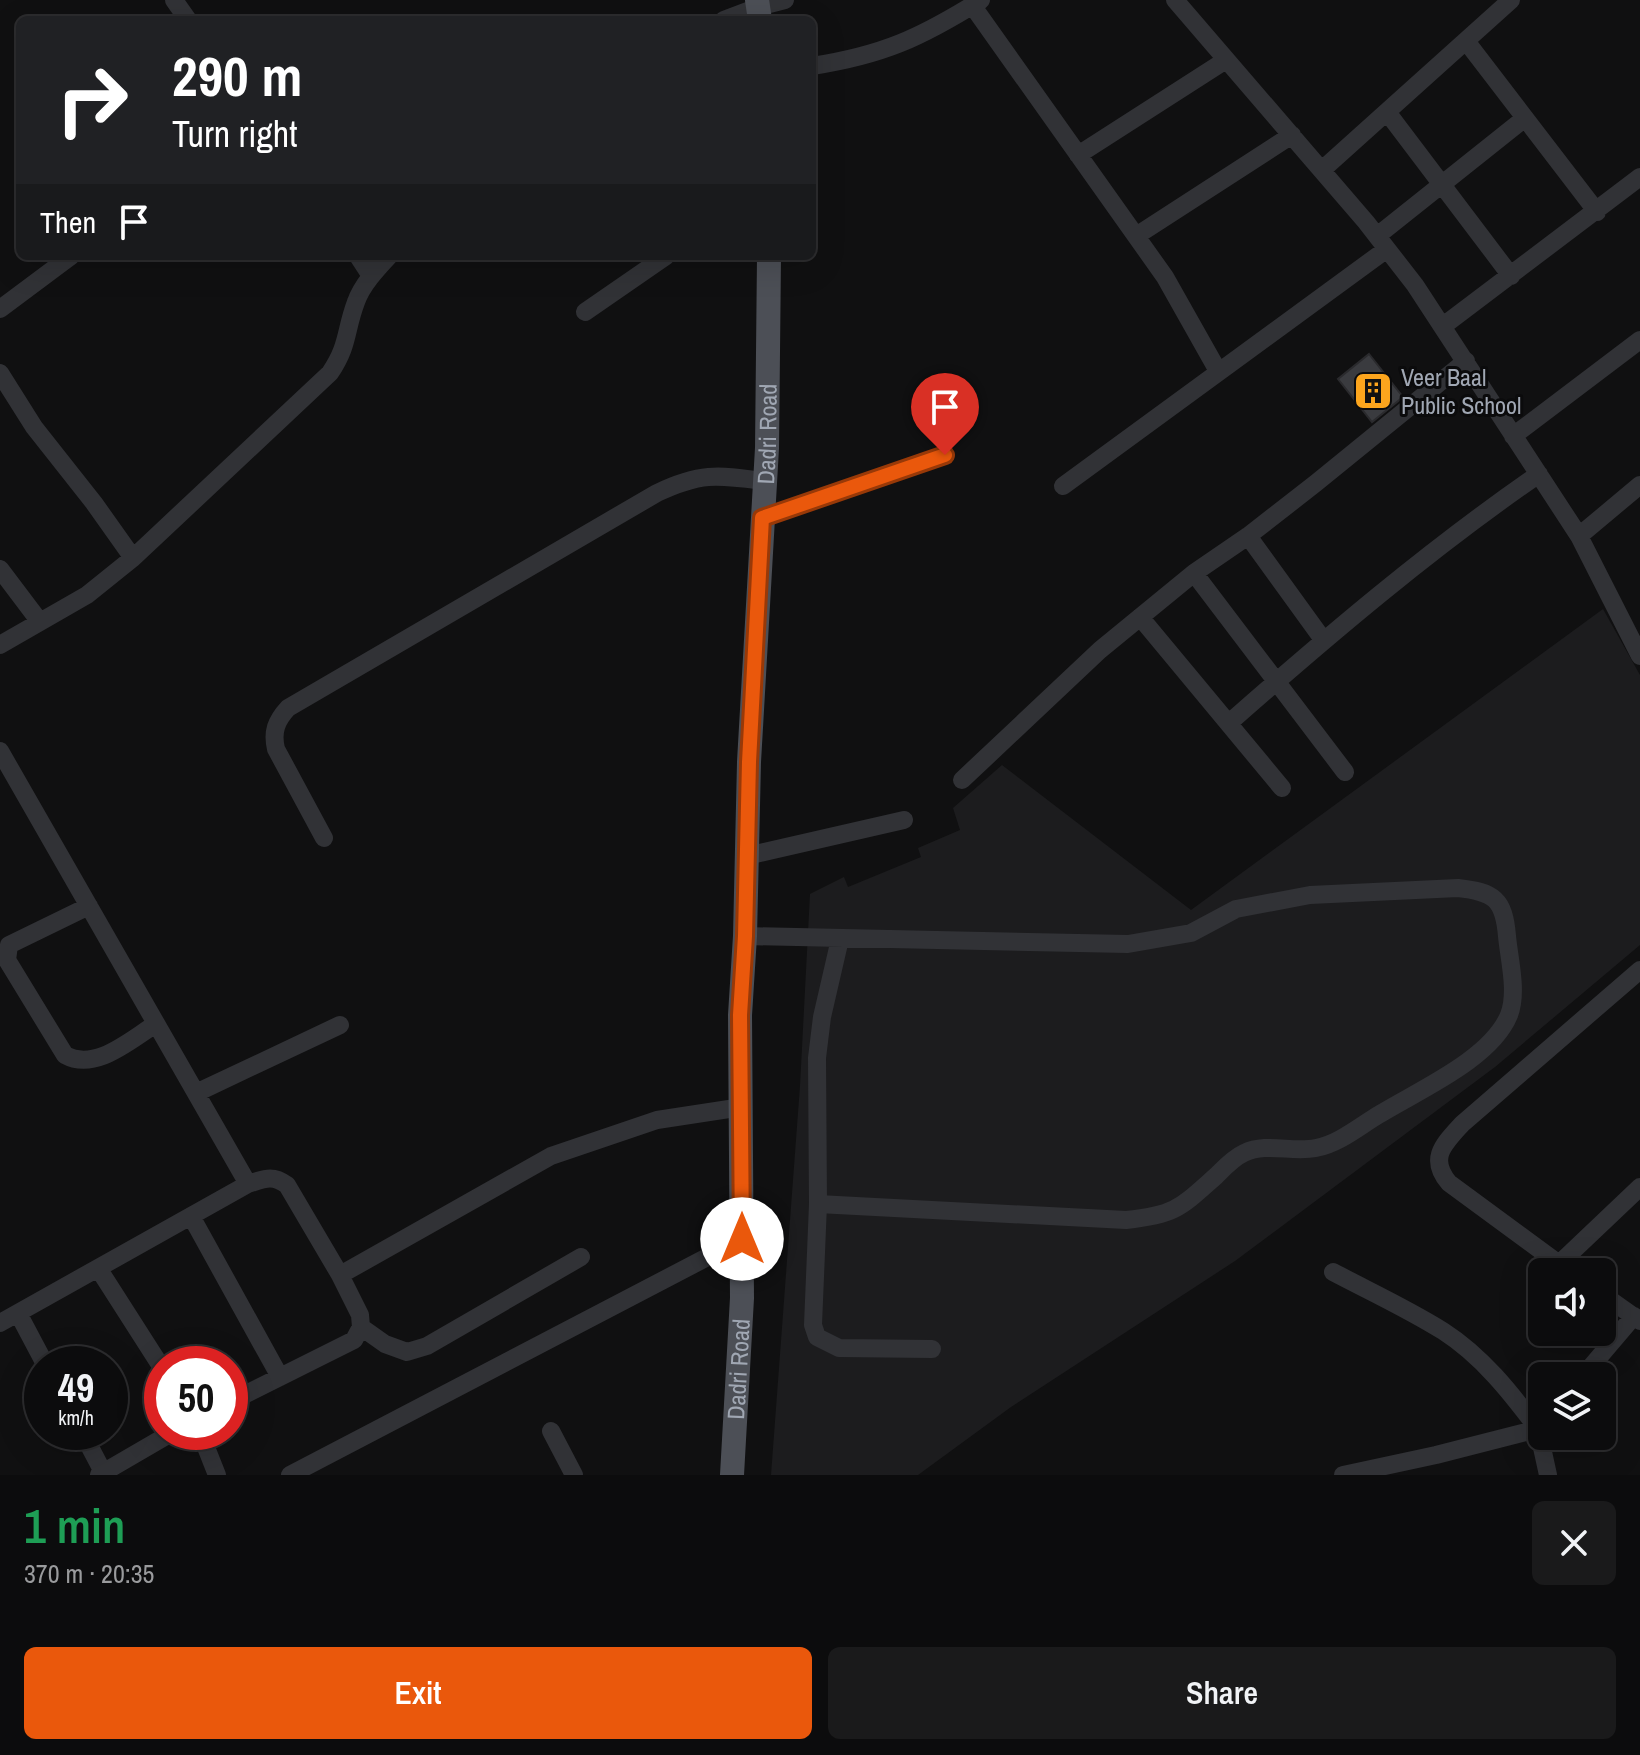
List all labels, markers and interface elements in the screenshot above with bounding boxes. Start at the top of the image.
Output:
text: 290 m [172,38,302,113]
icon: right [40,48,144,152]
text: Turn right [172,110,297,158]
icon: arrive [112,200,156,244]
text: Then [40,202,96,242]
place label: Veer Baal Public School [1401,361,1521,421]
building icon: Veer Baal Public School [1352,370,1394,412]
pin [911,373,979,455]
street label: Dadri Road [749,383,784,485]
icon: arrive [923,385,967,429]
position arrow [700,1197,784,1281]
map controls [1528,1258,1616,1450]
button: sound [1528,1258,1616,1346]
street label: Dadri Road [719,1318,757,1420]
speed limit sign: 50 [144,1346,248,1450]
text: 49 [58,1361,94,1414]
button: layers [1528,1362,1616,1450]
text: km/h [58,1404,94,1431]
text: 1 min [24,1493,125,1558]
button: close [1532,1501,1616,1585]
text: 370 m · 20:35 [24,1556,154,1591]
button: Exit [24,1647,812,1739]
button: Share [828,1647,1616,1739]

